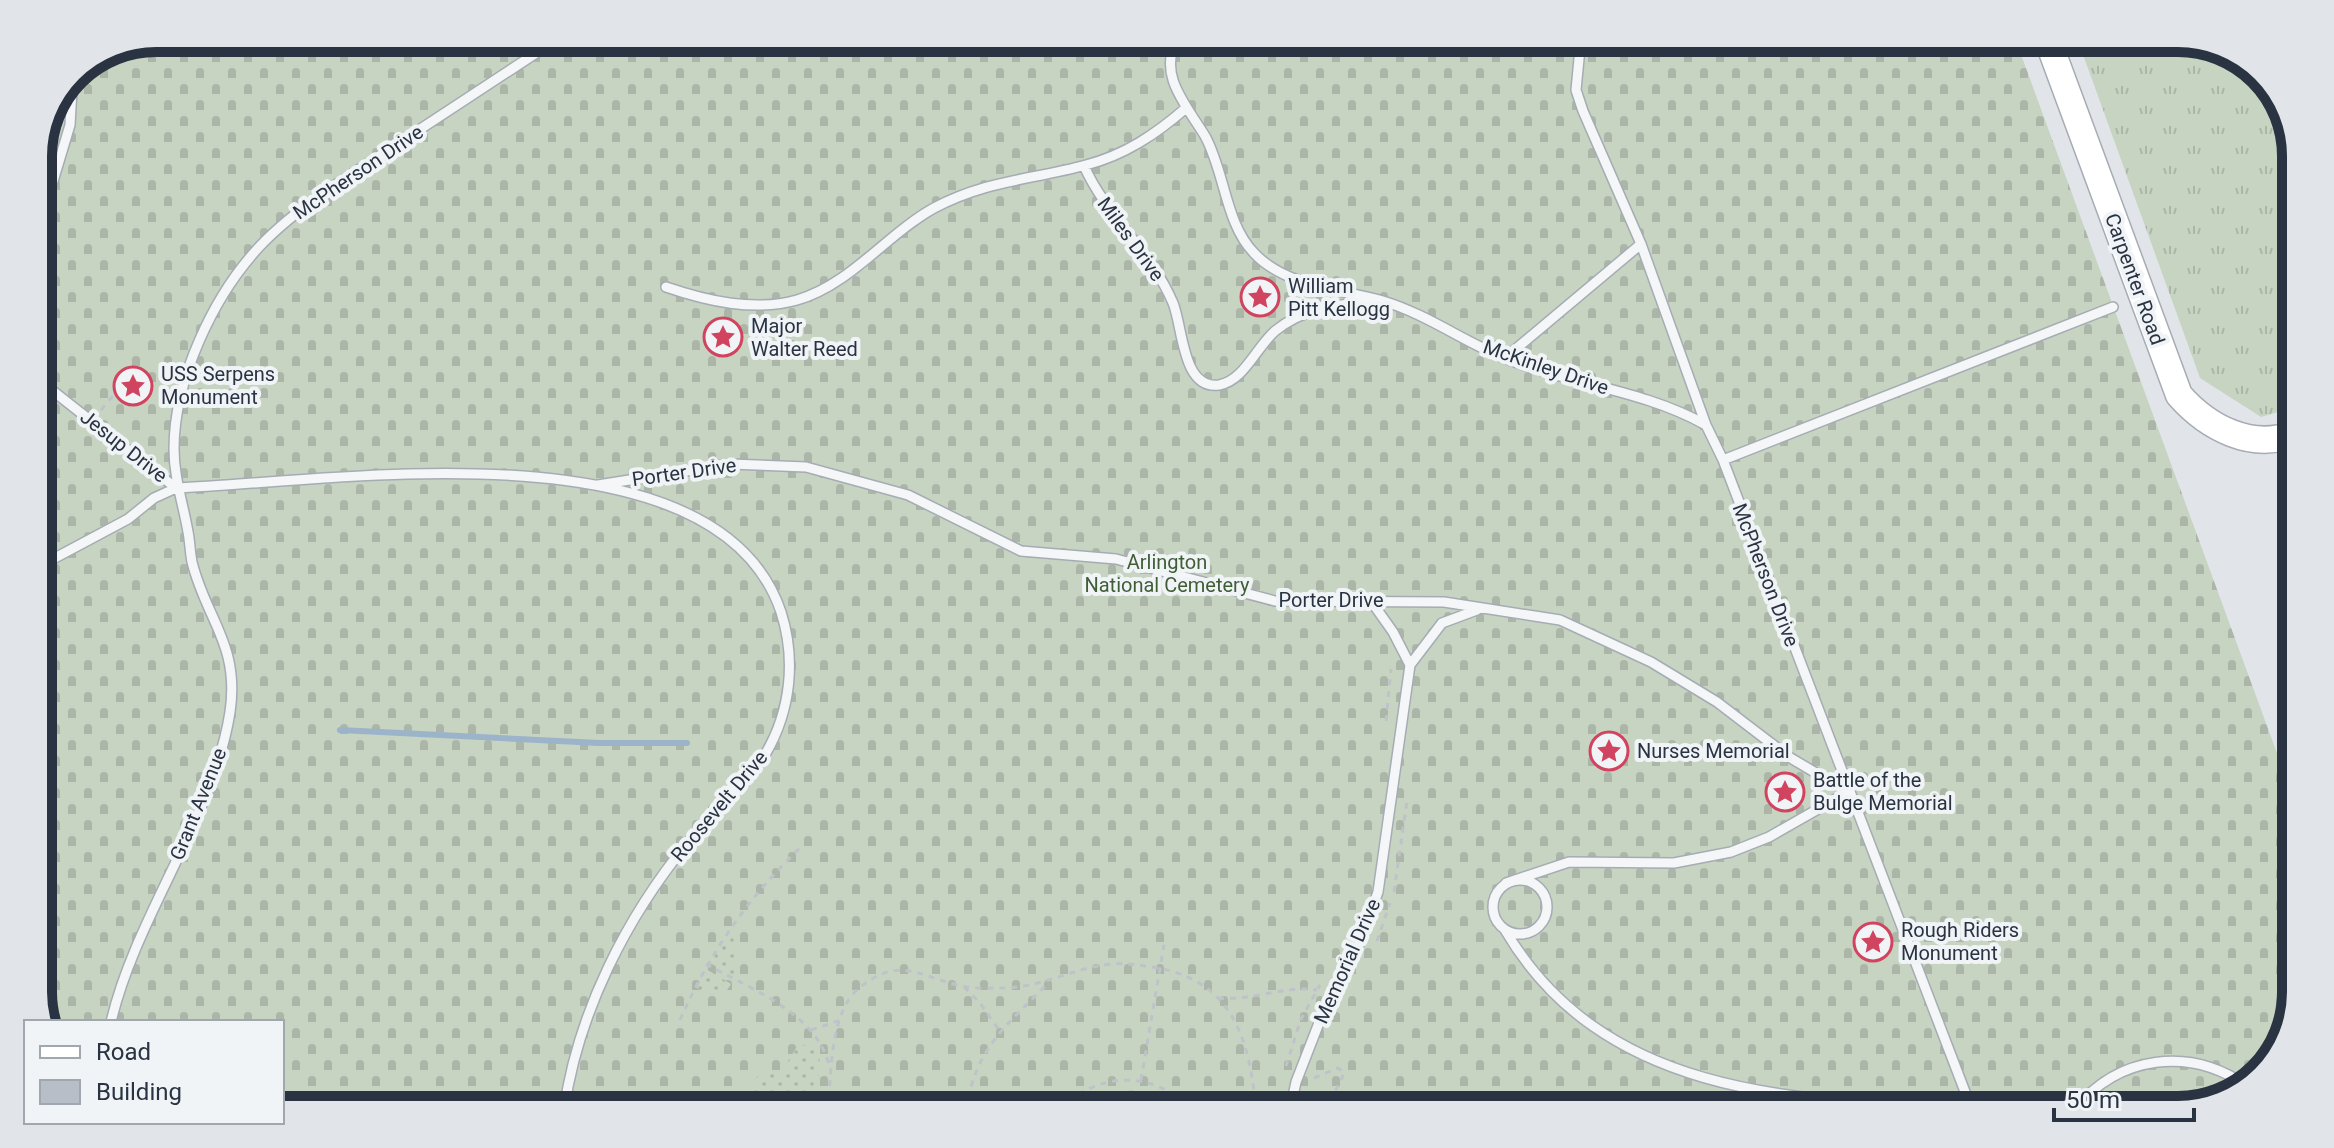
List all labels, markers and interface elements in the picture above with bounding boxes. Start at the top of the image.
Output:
street label: McPherson Drive [288,120,428,224]
street label: Miles Drive [1092,192,1170,286]
street label: Carpenter Road [2100,210,2170,348]
place label: William Pitt Kellogg [1288,274,1390,321]
place icon: William Pitt Kellogg [1239,276,1281,318]
place label: Major Walter Reed [751,314,858,361]
place icon: Major Walter Reed [702,316,744,358]
street label: McKinley Drive [1480,334,1612,400]
place label: USS Serpens Monument [161,362,275,409]
place icon: USS Serpens Monument [112,365,154,407]
street label: Jesup Drive [76,404,172,488]
street label: Porter Drive [630,453,738,491]
street label: McPherson Drive [1728,500,1804,650]
park label: Arlington National Cemetery [1084,550,1250,597]
street label: Porter Drive [1279,588,1383,612]
place icon: Nurses Memorial [1588,730,1630,772]
place label: Nurses Memorial [1637,739,1790,763]
street label: Grant Avenue [165,744,231,864]
street label: Roosevelt Drive [666,746,772,866]
place label: Battle of the Bulge Memorial [1813,768,1953,815]
place icon: Battle of the Bulge Memorial [1764,771,1806,813]
street label: Memorial Drive [1309,895,1385,1027]
place label: Rough Riders Monument [1901,918,2019,965]
place icon: Rough Riders Monument [1852,921,1894,963]
legend [24,1020,284,1124]
text: Road [96,1038,151,1066]
scale bar [2054,1072,2194,1122]
text: Building [96,1078,182,1106]
text: 50 m [2066,1086,2120,1114]

